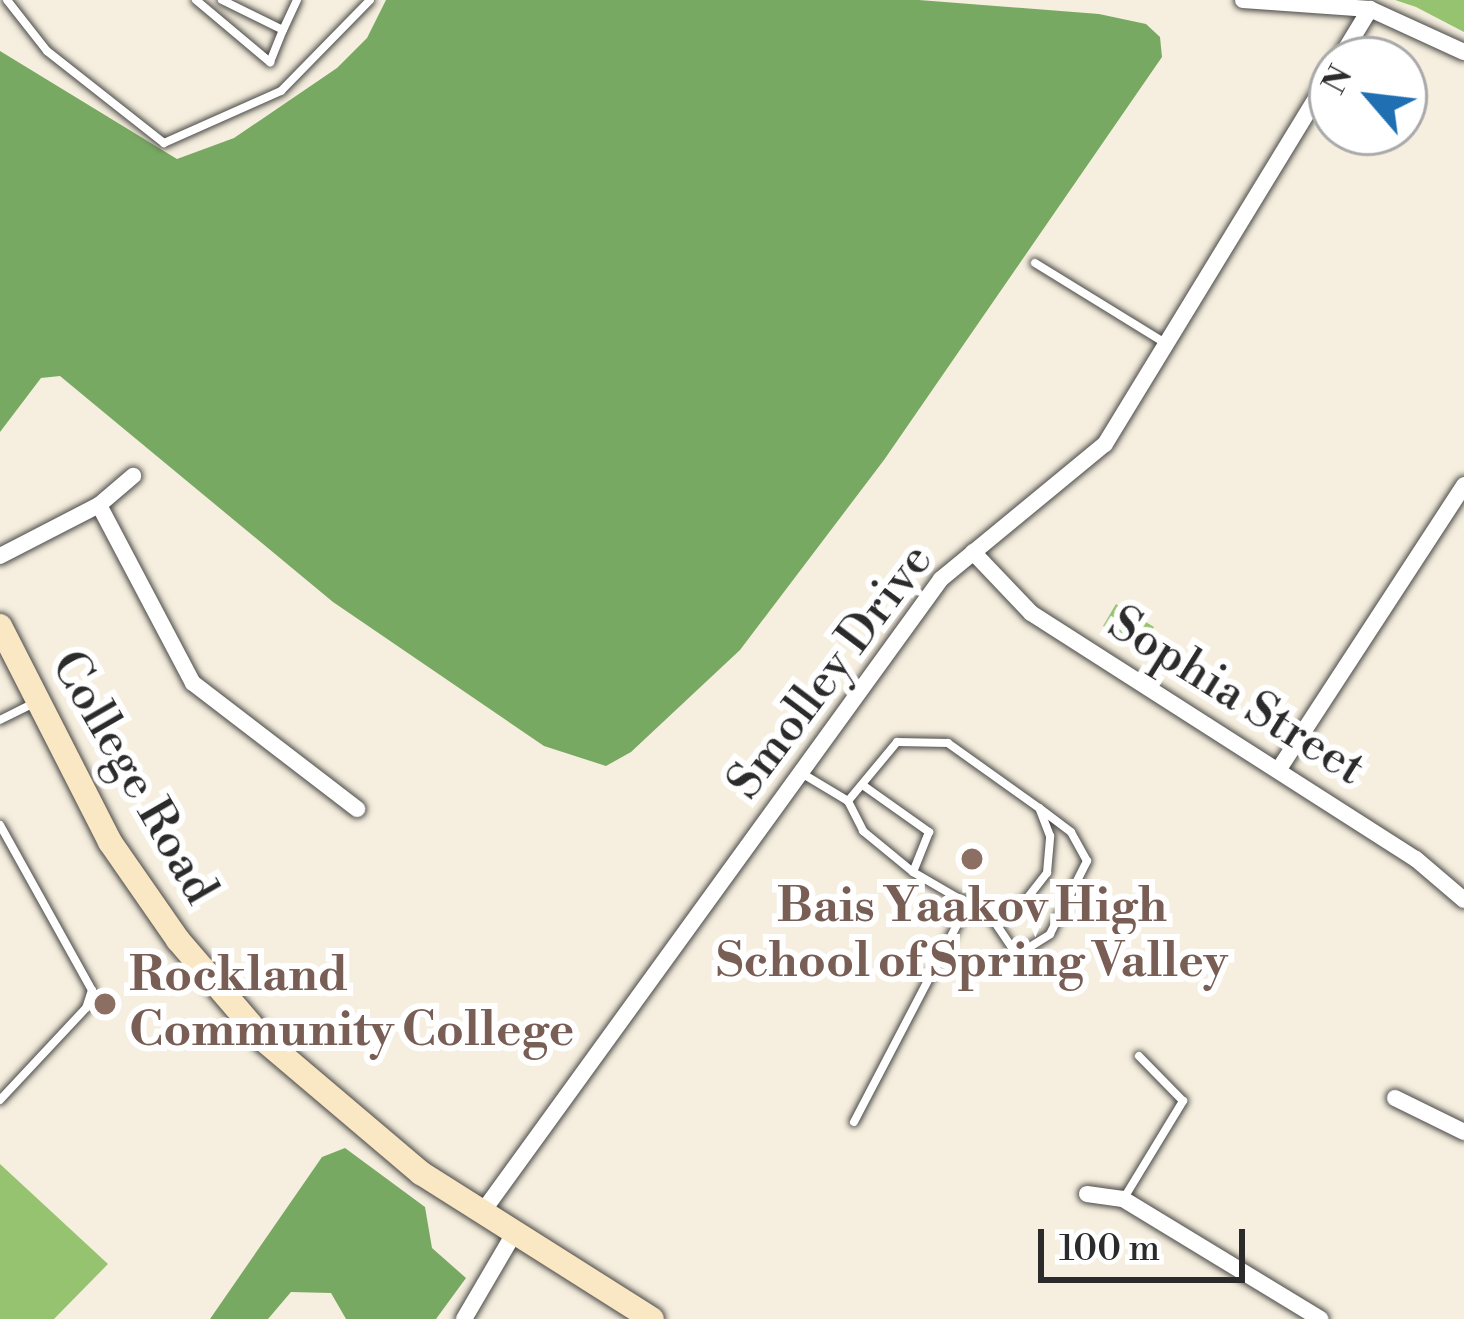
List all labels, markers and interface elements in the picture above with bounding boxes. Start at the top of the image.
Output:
north arrow [1308,36,1428,156]
text: N [1314,59,1363,101]
street label: Smolley Drive [716,533,946,811]
street label: Sophia Street [1097,595,1375,799]
street label: College Road [37,641,229,915]
marker: Bais Yaakov High School of Spring Valley [959,846,985,872]
place label: Bais Yaakov High School of Spring Valley [716,878,1228,991]
place label: Rockland Community College [129,947,574,1060]
marker: Rockland Community College [92,991,118,1017]
scale bar [1044,1205,1251,1279]
text: 100 m [1059,1227,1160,1272]

